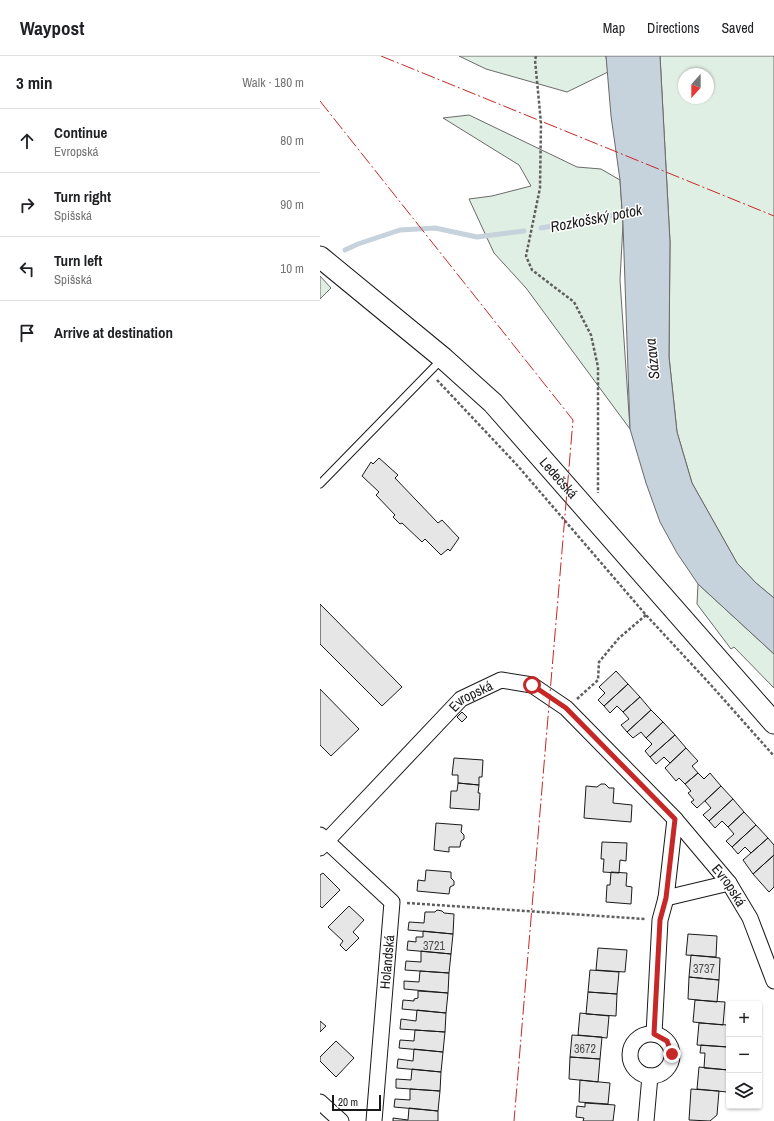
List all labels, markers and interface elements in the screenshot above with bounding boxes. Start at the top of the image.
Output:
text: Waypost [20,15,84,41]
text: Map [603,19,625,37]
text: Directions [647,19,699,37]
text: Saved [721,19,754,37]
north arrow [678,68,714,104]
text: 3 min [16,71,52,94]
text: Walk · 180 m [242,74,304,91]
text: Continue [54,122,107,143]
icon: ahead [16,130,38,152]
text: 80 m [280,132,304,149]
text: Evropská [54,143,98,160]
text: Turn right [54,186,111,207]
icon: right [16,194,38,216]
text: 90 m [280,196,304,213]
water label: Rozkošský potok [548,199,644,237]
text: Spišská [54,207,92,224]
text: Turn left [54,250,102,271]
icon: left [16,258,38,280]
text: 10 m [280,260,304,277]
text: Spišská [54,271,92,288]
icon: arrive [16,322,38,344]
text: Arrive at destination [54,322,173,343]
water label: Sázava [639,337,665,381]
street label: Ledečská [536,453,582,503]
street label: Evropská [445,676,496,715]
route start [523,676,541,694]
street label: Evropská [708,860,750,910]
street label: Holandská [376,934,398,990]
house number: 3721 [423,938,445,954]
house number: 3737 [693,961,715,977]
map controls [726,1001,762,1109]
button: + [726,1001,762,1037]
button: − [726,1037,762,1073]
house number: 3672 [574,1041,596,1057]
route end [663,1045,681,1063]
button: layers [726,1073,762,1109]
scale bar [332,1093,381,1112]
text: 20 m [338,1095,358,1109]

